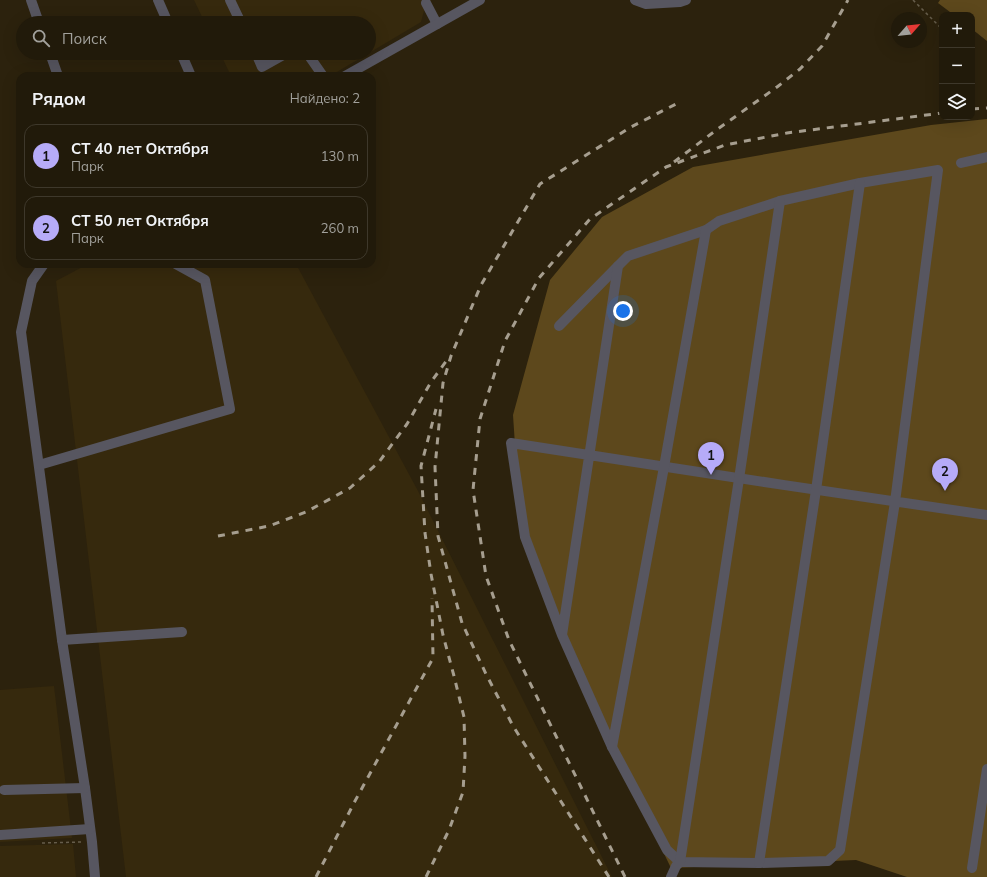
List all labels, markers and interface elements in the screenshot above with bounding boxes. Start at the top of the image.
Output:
north arrow [891,12,927,48]
map controls [939,12,975,120]
button: + [939,12,975,48]
search box [16,16,376,60]
icon: search [30,27,52,49]
text: Поиск [62,29,107,48]
button: − [939,48,975,84]
button: layers [939,84,975,120]
text: Рядом [32,88,86,109]
text: Найдено: 2 [290,90,360,106]
text: СТ 40 лет Октября [71,139,209,158]
text: 1 [42,148,50,164]
text: 130 m [321,148,359,164]
text: Парк [71,158,104,174]
text: СТ 50 лет Октября [71,211,209,230]
text: 2 [42,220,50,236]
text: 260 m [321,220,359,236]
text: Парк [71,230,104,246]
your location [613,301,633,321]
pin: 1 [698,442,724,475]
pin: 2 [932,458,958,491]

